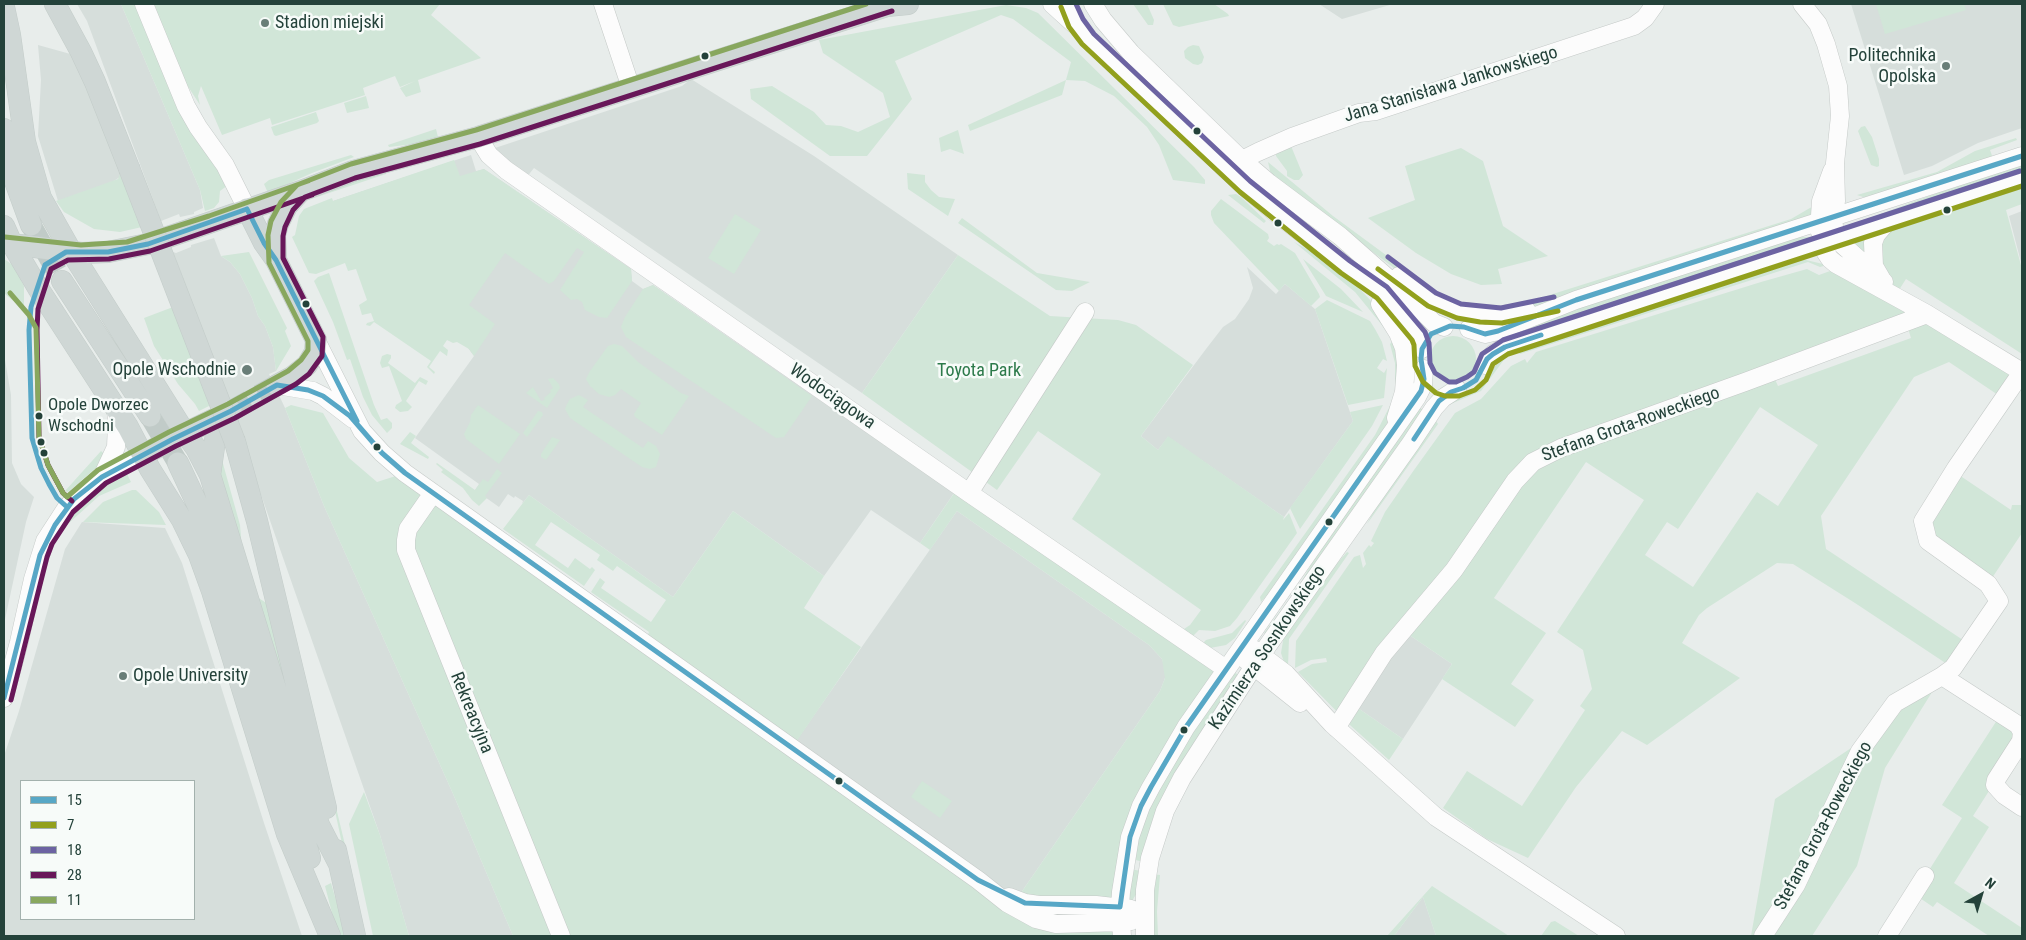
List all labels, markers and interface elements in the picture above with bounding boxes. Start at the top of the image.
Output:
place label: Stadion miejski [275,12,384,34]
marker: Stadion miejski [259,17,271,29]
street label: Jana Stanisława Jankowskiego [1341,42,1561,128]
place label: Politechnika Opolska [1848,45,1936,88]
unlabelled marker [700,51,710,61]
marker: Politechnika Opolska [1940,60,1952,72]
unlabelled marker [1192,126,1202,136]
unlabelled marker [1942,205,1952,215]
unlabelled marker [1273,218,1283,228]
unlabelled marker [301,299,311,309]
place label: Opole Wschodnie [112,359,236,381]
street label: Wodociągowa [785,360,879,434]
park label: Toyota Park [937,360,1021,382]
marker: Opole Wschodnie [240,363,254,377]
street label: Stefana Grota-Roweckiego [1539,383,1723,467]
place label: Opole Dworzec Wschodni [48,396,149,436]
marker: Opole Dworzec Wschodni [34,411,44,421]
unlabelled marker [36,437,46,447]
unlabelled marker [372,442,382,452]
unlabelled marker [39,448,49,458]
unlabelled marker [1324,517,1334,527]
street label: Kazimierza Sosnkowskiego [1205,562,1331,734]
place label: Opole University [133,665,248,687]
street label: Rekreacyjna [445,669,497,757]
marker: Opole University [117,670,129,682]
unlabelled marker [1179,725,1189,735]
street label: Stefana Grota-Roweckiego [1770,738,1878,914]
unlabelled marker [834,776,844,786]
legend [20,780,195,920]
text: 15 [67,791,82,809]
text: 7 [67,816,74,834]
text: 18 [67,841,82,859]
text: 28 [67,866,82,884]
north arrow [1956,870,2006,920]
text: N [1982,874,1999,892]
text: 11 [67,891,82,909]

